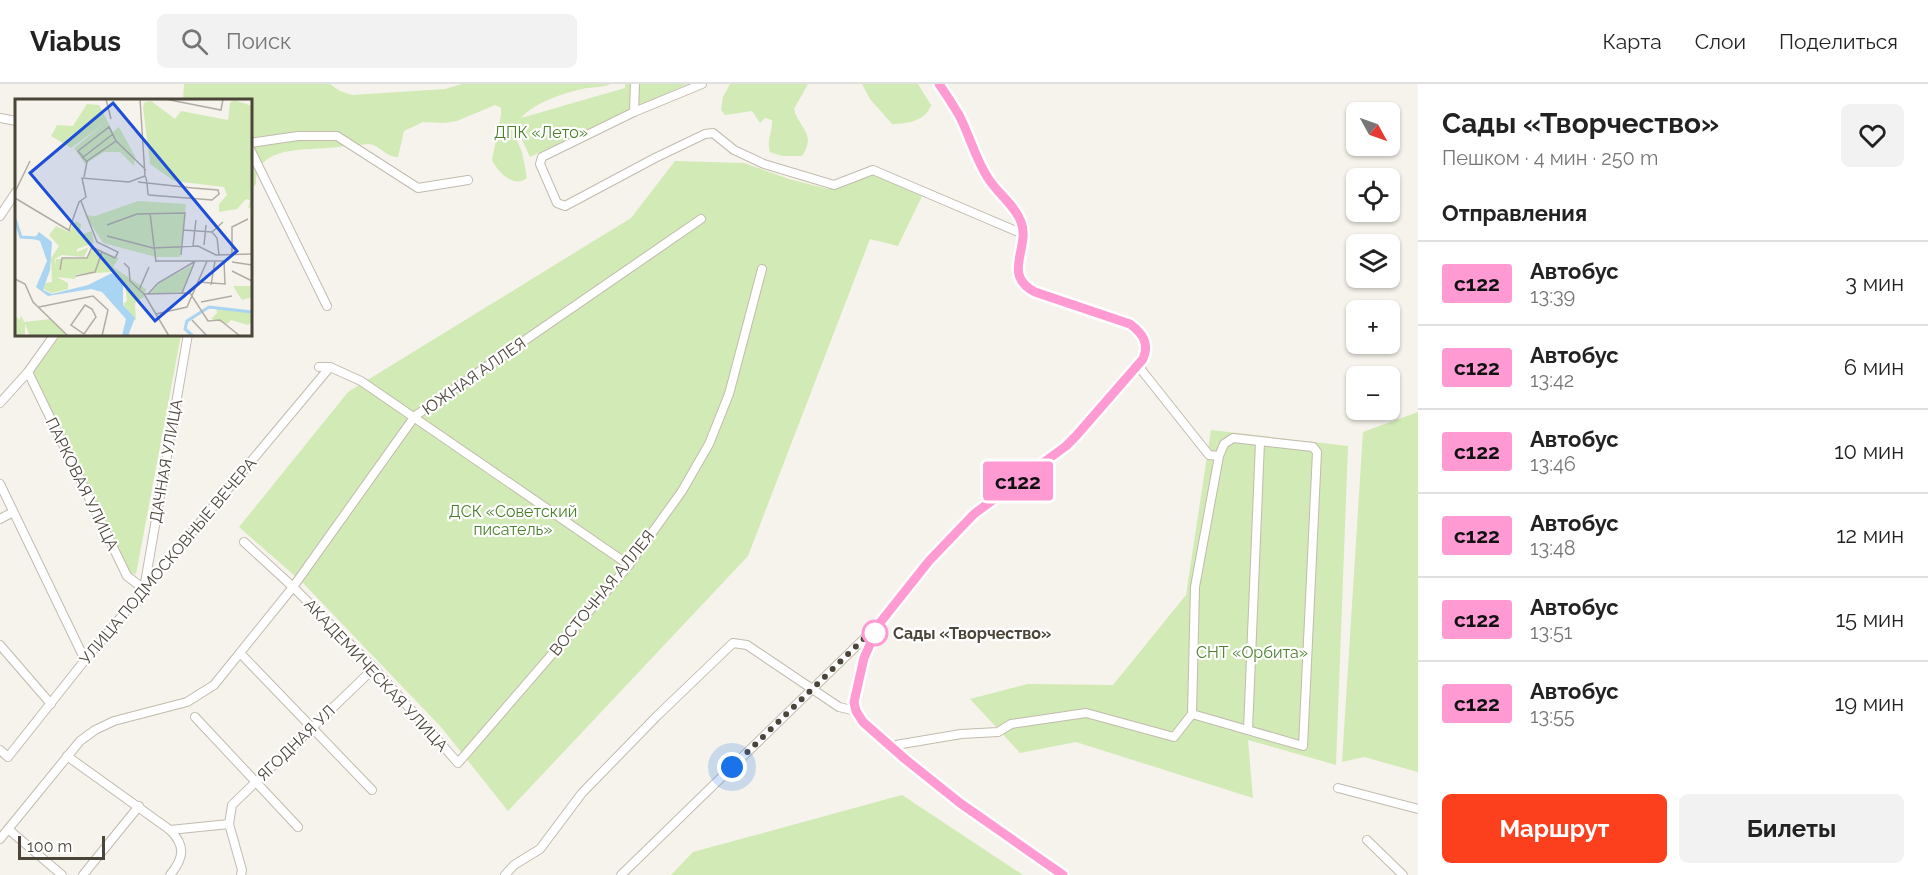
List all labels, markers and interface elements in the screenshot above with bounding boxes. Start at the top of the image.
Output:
search box [157,14,577,68]
text: Viabus [30,25,121,58]
icon: search [178,25,211,58]
text: Поиск [226,28,291,54]
text: Карта [1603,29,1662,54]
text: Слои [1695,29,1746,54]
text: Поделиться [1779,29,1898,54]
inset map [15,99,252,336]
north arrow [1346,102,1400,156]
map controls [1346,102,1400,420]
button: heart [1841,104,1904,167]
text: Сады «Творчество» [1442,107,1719,140]
park label: ДПК «Лето» [494,123,588,142]
text: Пешком · 4 мин · 250 m [1442,146,1658,170]
button: locate [1346,168,1400,222]
text: Отправления [1442,200,1587,226]
button: layers [1346,234,1400,288]
text: Автобус [1530,258,1619,284]
text: 3 мин [1845,270,1904,296]
text: с122 [1454,271,1500,296]
text: 13:39 [1530,284,1575,308]
button: + [1346,300,1400,354]
street label: ЮЖНАЯ АЛЛЕЯ [419,333,529,419]
text: Автобус [1530,342,1619,368]
text: 6 мин [1844,354,1904,380]
text: с122 [1454,355,1500,380]
button: − [1346,366,1400,420]
text: 13:42 [1530,368,1574,392]
street label: ДАЧНАЯ УЛИЦА [146,398,186,524]
street label: ПАРКОВАЯ УЛИЦА [42,414,122,554]
text: Автобус [1530,426,1619,452]
text: 10 мин [1834,438,1904,464]
text: с122 [1454,439,1500,464]
text: 13:46 [1530,452,1576,476]
street label: УЛИЦА ПОДМОСКОВНЫЕ ВЕЧЕРА [76,454,260,668]
line badge: с122 [976,462,1060,500]
text: с122 [995,469,1041,494]
park label: ДСК «Советский писатель» [449,502,577,539]
text: Автобус [1530,510,1619,536]
text: 12 мин [1836,522,1904,548]
text: с122 [1454,523,1500,548]
street label: ВОСТОЧНАЯ АЛЛЕЯ [546,527,658,659]
text: 13:48 [1530,536,1576,560]
text: Автобус [1530,594,1619,620]
street label: АКАДЕМИЧЕСКАЯ УЛИЦА [300,595,452,755]
text: 15 мин [1836,606,1904,632]
text: с122 [1454,607,1500,632]
marker: Сады «Творчество» [862,620,888,646]
text: 13:51 [1530,620,1572,644]
place label: Сады «Творчество» [893,624,1051,643]
park label: СНТ «Орбита» [1196,643,1308,662]
text: Автобус [1530,678,1619,704]
text: 19 мин [1835,690,1904,716]
text: с122 [1454,691,1500,716]
street label: ЯГОДНАЯ УЛ [253,701,339,785]
text: 13:55 [1530,704,1575,728]
your location [717,752,747,782]
button: Маршрут [1442,794,1667,863]
button: Билеты [1679,794,1904,863]
scale bar [18,833,105,860]
text: 100 m [27,837,72,856]

